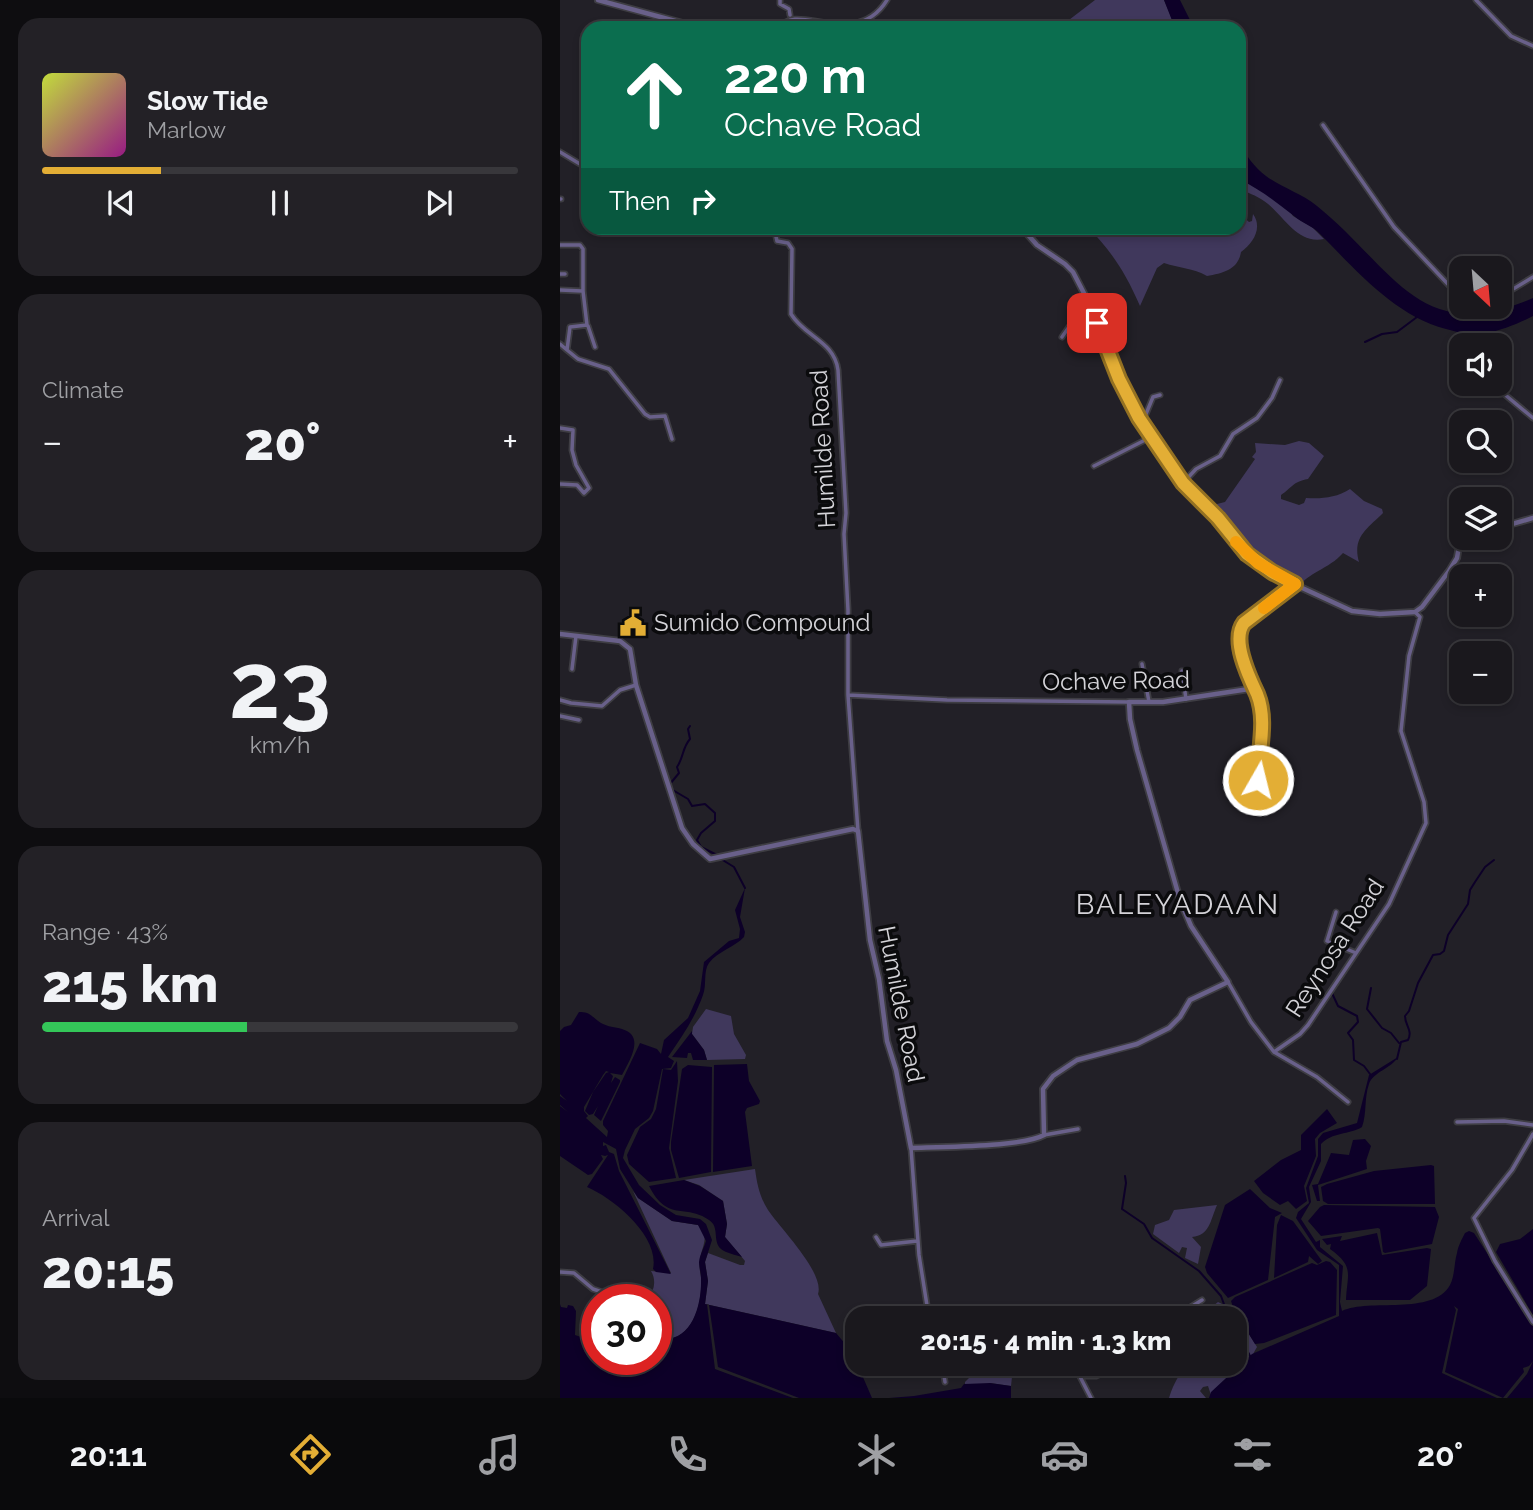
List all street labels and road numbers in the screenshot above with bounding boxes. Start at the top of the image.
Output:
street label: Humilde Road [804,369,841,529]
street label: Ochave Road [1042,665,1190,696]
street label: Reynosa Road [1279,873,1390,1022]
street label: Humilde Road [872,923,931,1084]

